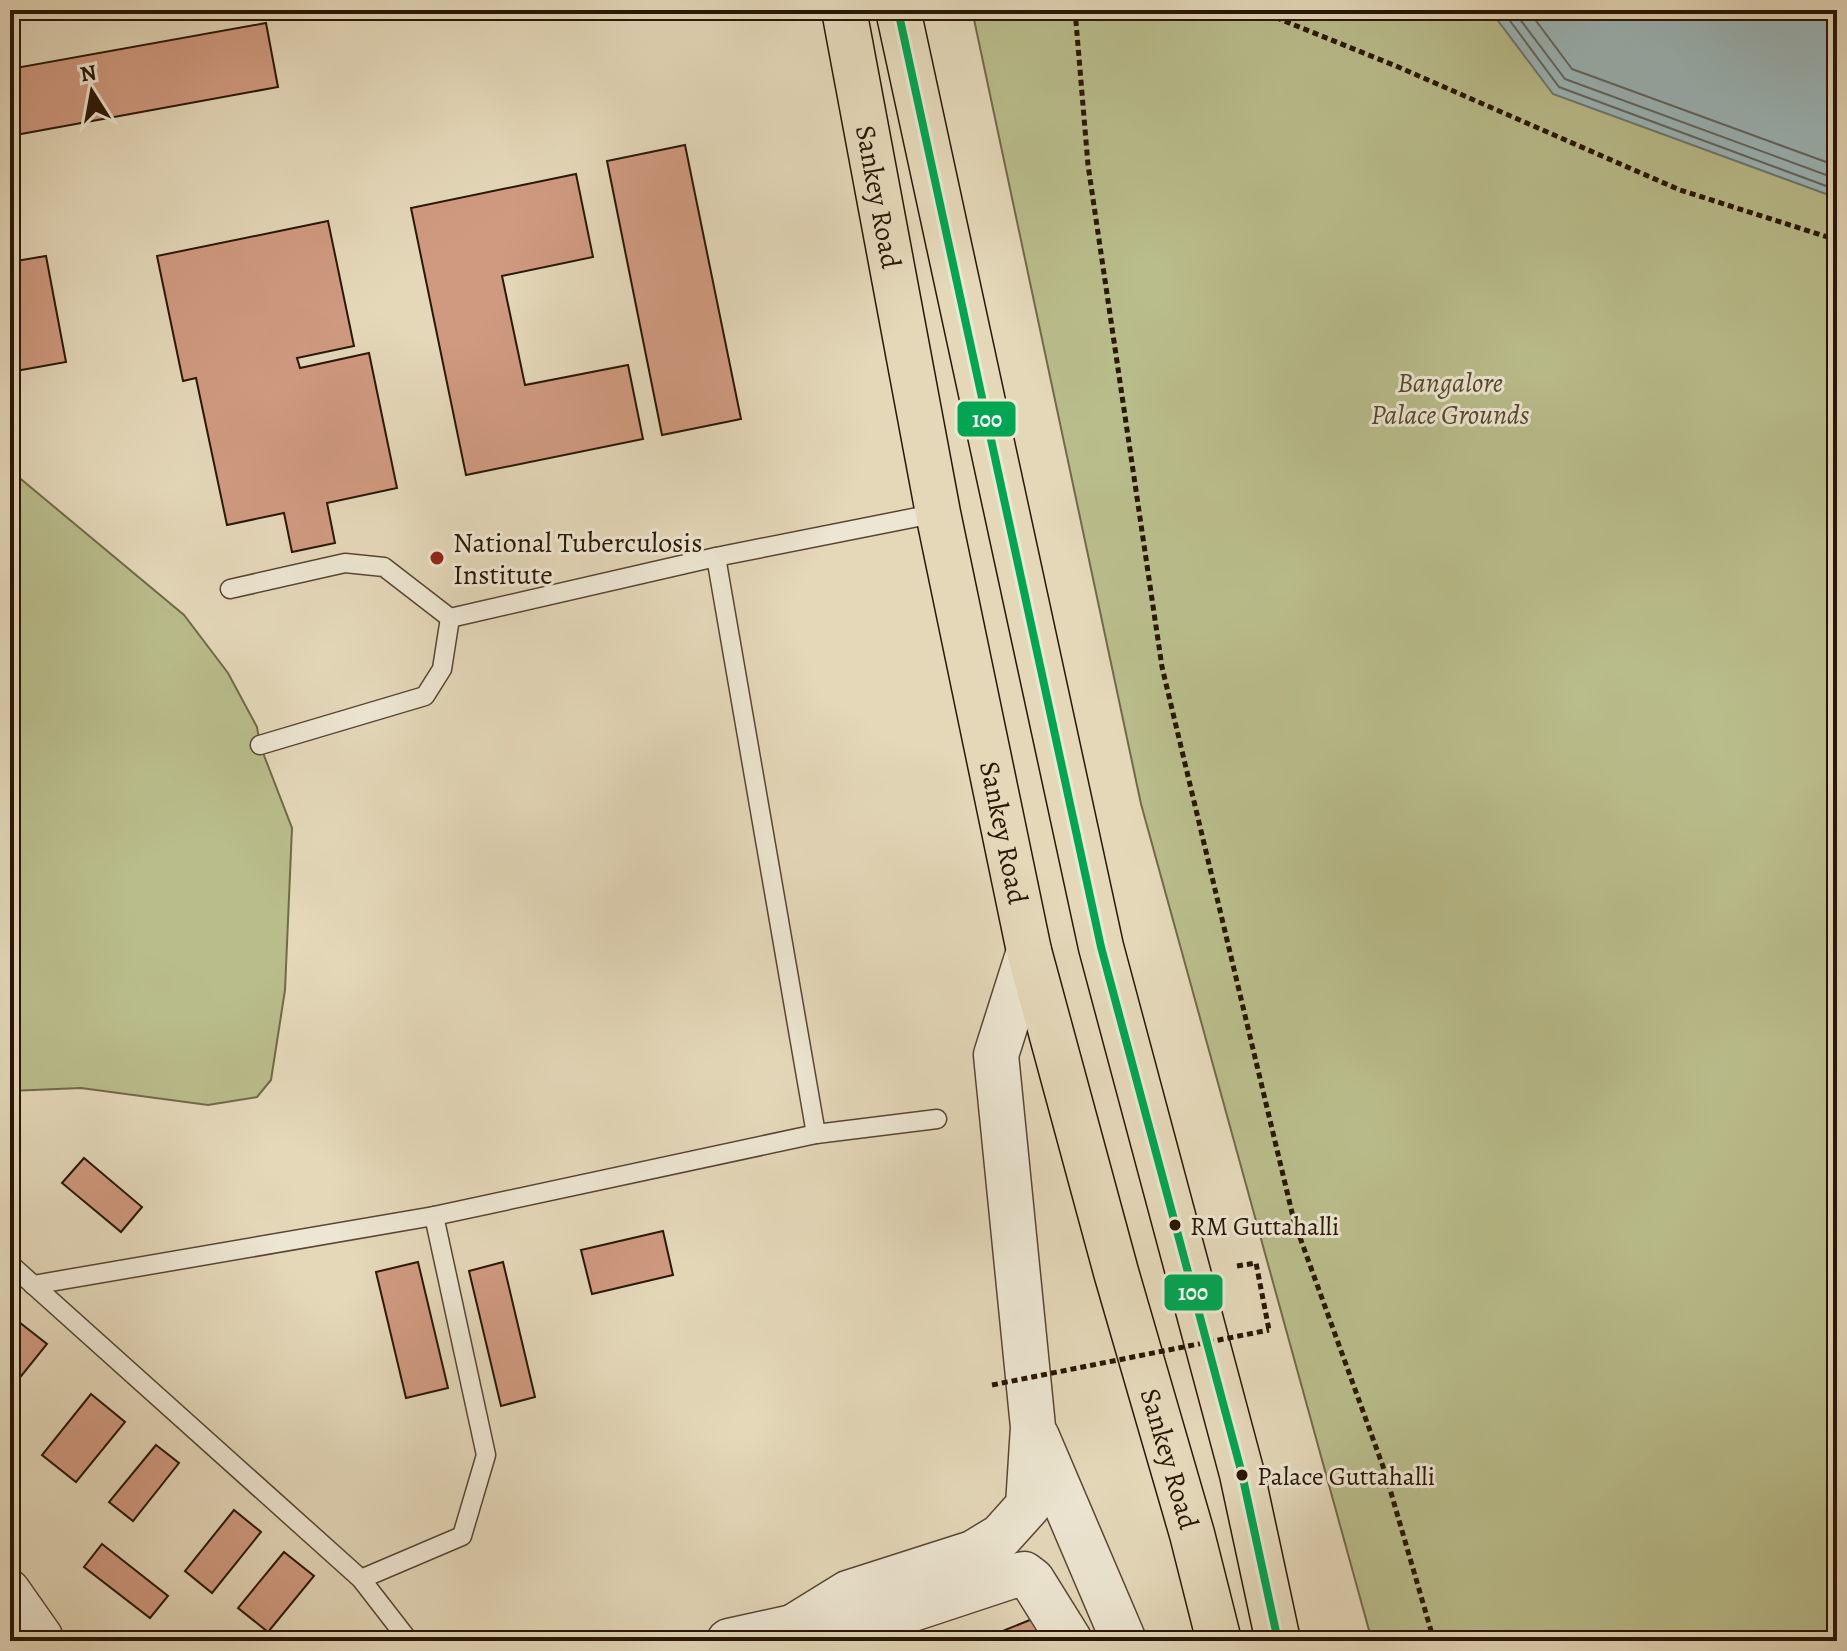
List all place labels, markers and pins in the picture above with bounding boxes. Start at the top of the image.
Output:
place label: National Tuberculosis Institute [453,524,702,594]
marker: National Tuberculosis Institute [428,549,446,567]
place label: RM Guttahalli [1190,1209,1339,1244]
marker: RM Guttahalli [1167,1217,1183,1233]
place label: Palace Guttahalli [1257,1459,1435,1494]
marker: Palace Guttahalli [1234,1467,1250,1483]

